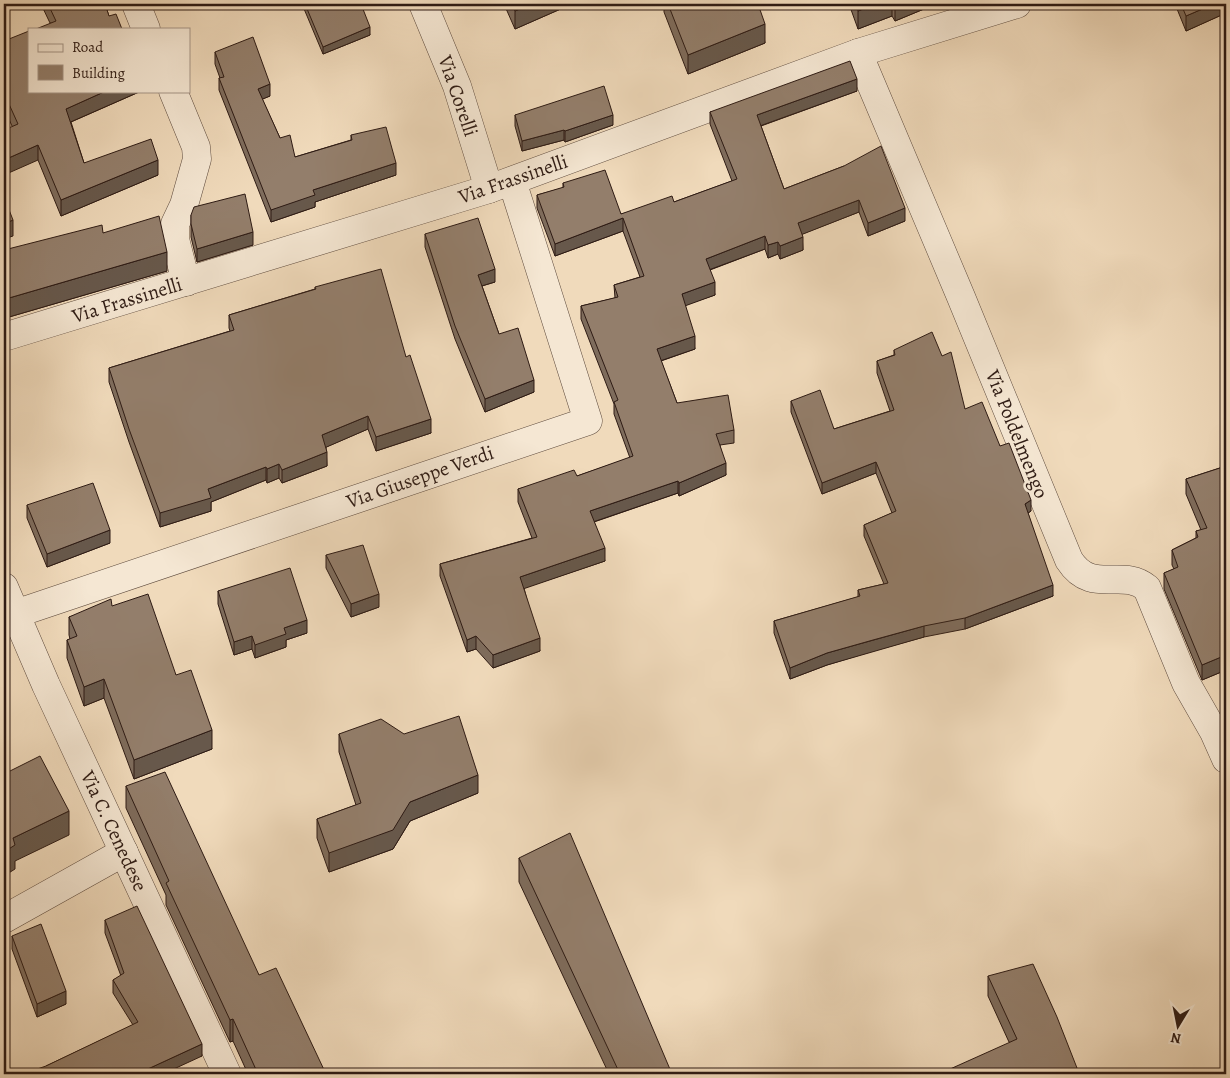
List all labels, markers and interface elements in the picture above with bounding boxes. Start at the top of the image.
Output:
legend [28,28,190,92]
text: Road [72,37,104,57]
street label: Via Corelli [431,51,484,140]
text: Building [72,63,125,83]
street label: Via Frassinelli [454,148,571,211]
street label: Via Frassinelli [68,270,185,330]
street label: Via Poldelmengo [979,365,1055,502]
street label: Via Giuseppe Verdi [342,439,497,515]
street label: Via C. Cenedese [74,765,154,896]
north arrow [1152,1000,1202,1050]
text: N [1169,1028,1183,1049]

